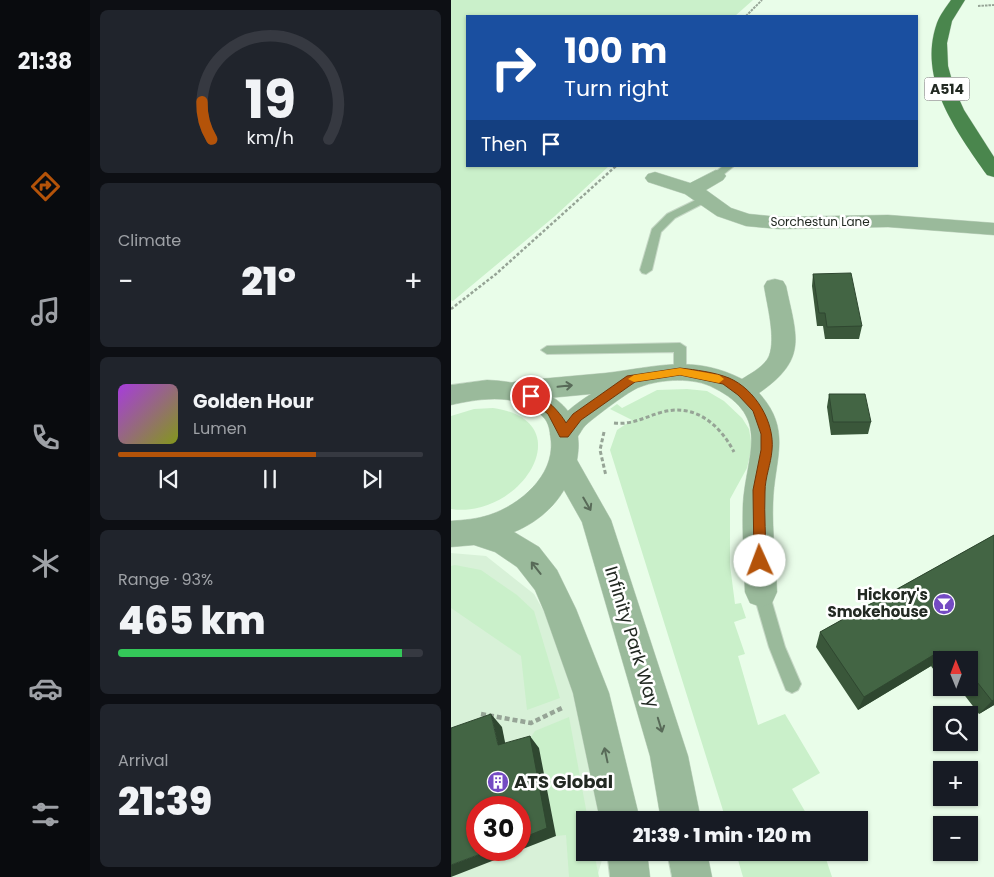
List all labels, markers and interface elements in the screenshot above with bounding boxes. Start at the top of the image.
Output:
text: 100 m [564,26,667,75]
icon: right [481,35,546,100]
text: 21:38 [18,46,72,77]
text: 19 [245,63,296,136]
text: Turn right [564,73,669,104]
road number: A514 [925,78,969,100]
text: km/h [247,125,294,150]
icon: arrive [537,130,565,158]
text: Then [481,131,527,158]
icon: directions [28,169,63,204]
street label: Sorchestun Lane [770,213,870,230]
text: Climate [118,229,181,252]
text: 21° [241,255,296,308]
text: − [118,262,133,301]
text: + [404,262,423,301]
icon: music [28,294,63,329]
pin [510,375,552,417]
one-way arrow [557,381,573,391]
icon: arrive [517,382,545,410]
text: Golden Hour [193,388,314,415]
text: Lumen [193,417,247,440]
icon: phone [28,420,63,455]
icon: previous [155,465,183,493]
icon: pause [256,465,284,493]
icon: next [358,465,386,493]
one-way arrow [582,497,592,512]
position arrow [733,534,785,586]
icon: climate [28,546,63,581]
one-way arrow [530,561,541,574]
street label: Infinity Park Way [599,563,666,711]
text: Range · 93% [118,568,213,591]
place label: Hickory's Smokehouse [827,584,928,622]
bar icon: Hickory's Smokehouse [932,592,956,616]
text: 465 km [118,594,266,647]
north arrow [933,651,979,696]
map controls [933,651,978,861]
icon: car [28,671,63,706]
button: search [933,706,978,751]
one-way arrow [655,716,665,732]
one-way arrow [601,748,611,764]
text: Arrival [118,749,168,772]
button: + [933,761,978,806]
place label: ATS Global [514,769,613,794]
building icon: ATS Global [486,770,510,794]
text: 21:39 [118,775,212,828]
speed limit sign: 30 [466,796,531,861]
icon: filters [28,797,63,832]
button: − [933,816,978,861]
text: 21:39 · 1 min · 120 m [633,822,811,849]

